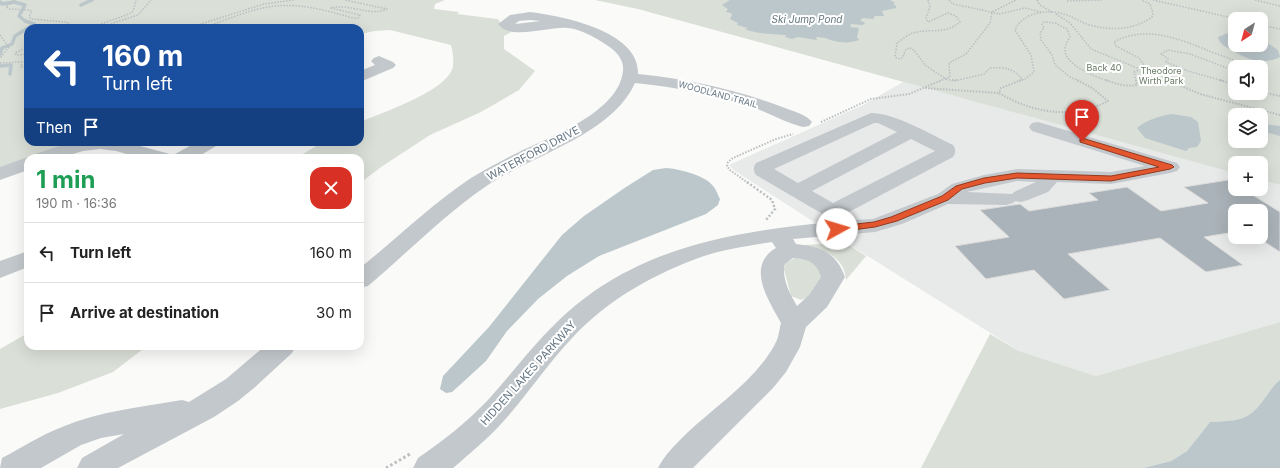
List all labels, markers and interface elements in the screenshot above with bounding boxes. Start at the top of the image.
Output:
north arrow [1228,12,1268,52]
map controls [1228,12,1268,244]
water label: Ski Jump Pond [772,13,843,25]
text: 160 m [102,39,183,73]
icon: left [36,40,88,92]
button: sound [1228,60,1268,100]
park label: Back 40 [1086,62,1122,73]
park label: Theodore Wirth Park [1139,65,1183,86]
text: Turn left [102,73,172,94]
street label: WOODLAND TRAIL [677,78,759,110]
pin [1065,100,1099,141]
icon: arrive [1071,106,1093,128]
button: layers [1228,108,1268,148]
icon: arrive [80,116,102,138]
text: Then [36,118,72,137]
street label: WATERFORD DRIVE [484,123,582,183]
button: + [1228,156,1268,196]
text: 1 min [36,165,95,194]
button: close [310,167,352,209]
text: 190 m · 16:36 [36,195,117,211]
button: − [1228,204,1268,244]
position arrow [816,208,858,250]
icon: left [36,242,58,264]
text: Turn left [70,243,131,262]
text: 160 m [310,243,352,262]
icon: arrive [36,302,58,324]
text: Arrive at destination [70,303,219,322]
text: 30 m [316,303,352,322]
street label: HIDDEN LAKES PARKWAY [477,318,579,428]

